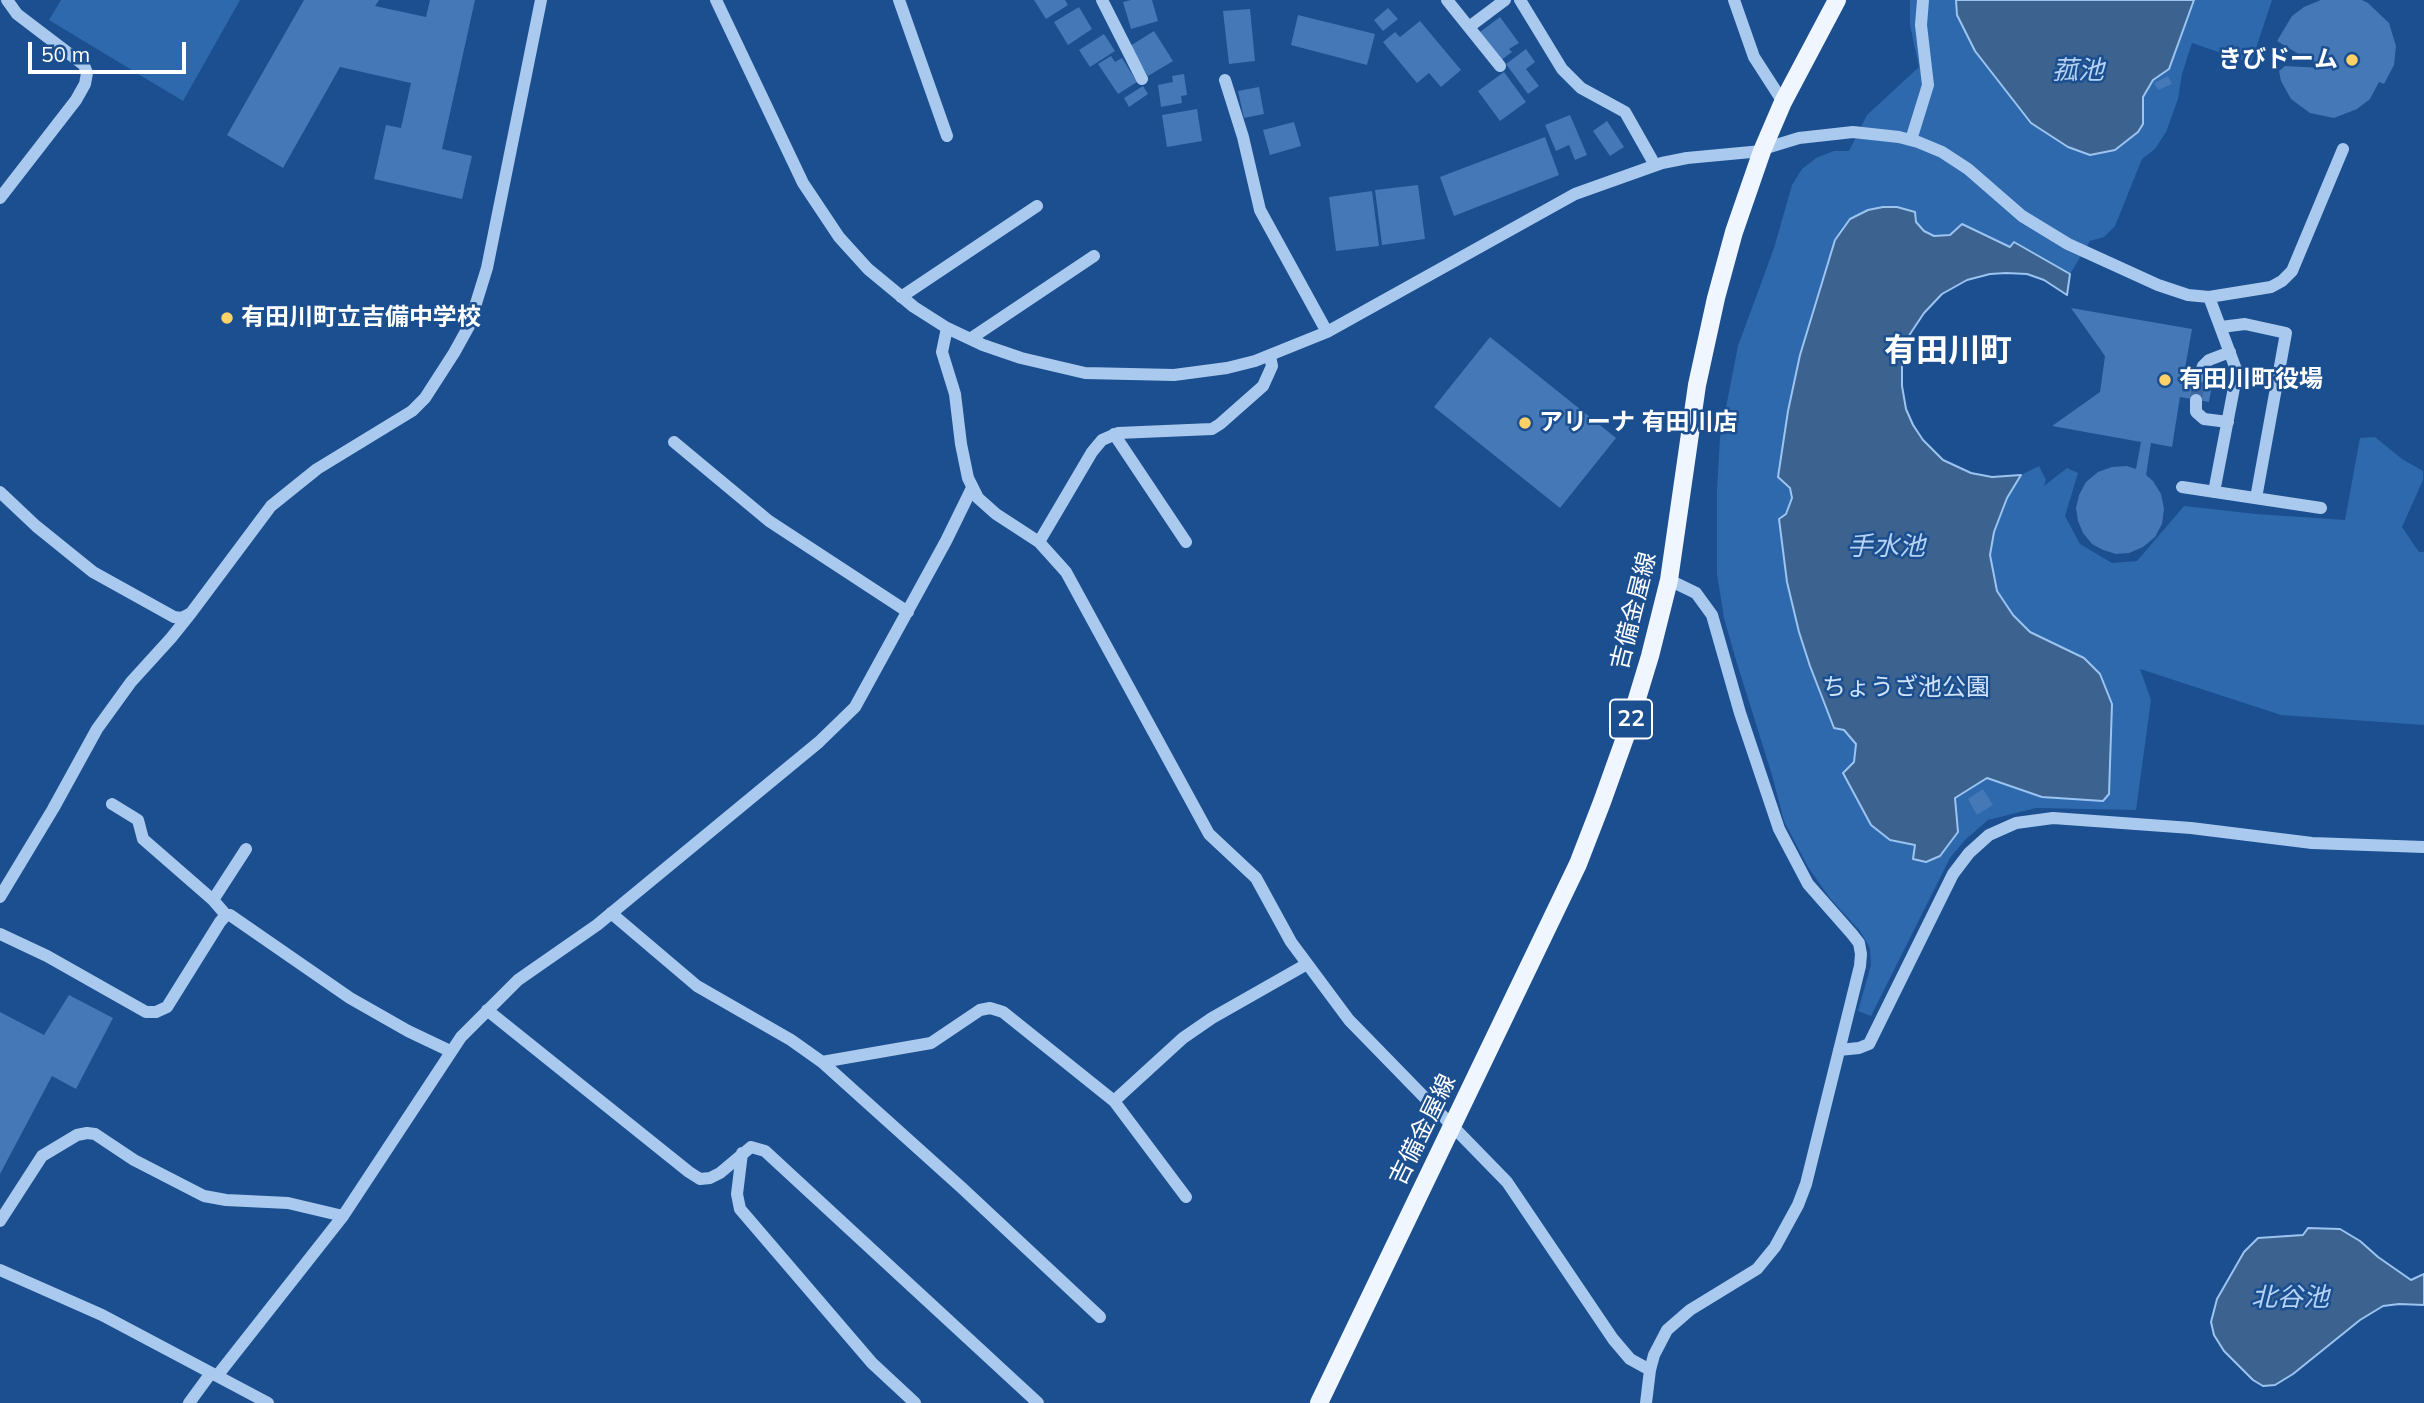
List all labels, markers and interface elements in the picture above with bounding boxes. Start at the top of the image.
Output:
scale bar [32,28,189,72]
text: 50 m [41,41,90,67]
place label: きびドーム [2218,46,2338,74]
marker: きびドーム [2344,52,2360,68]
water label: 菰池 [2052,55,2104,87]
place label: 有田川町立吉備中学校 [241,304,481,332]
marker: 有田川町立吉備中学校 [219,310,235,326]
district label: 有田川町 [1884,332,2012,370]
place label: 有田川町役場 [2179,366,2323,394]
marker: 有田川町役場 [2157,372,2173,388]
place label: アリーナ 有田川店 [1539,409,1738,437]
marker: アリーナ 有田川店 [1517,415,1533,431]
water label: 手水池 [1847,531,1925,563]
street label: 吉備金屋線 [1606,549,1662,673]
park label: ちょうざ池公園 [1822,674,1990,702]
road number: 22 [1610,699,1652,738]
street label: 吉備金屋線 [1384,1070,1462,1190]
water label: 北谷池 [2251,1282,2329,1314]

